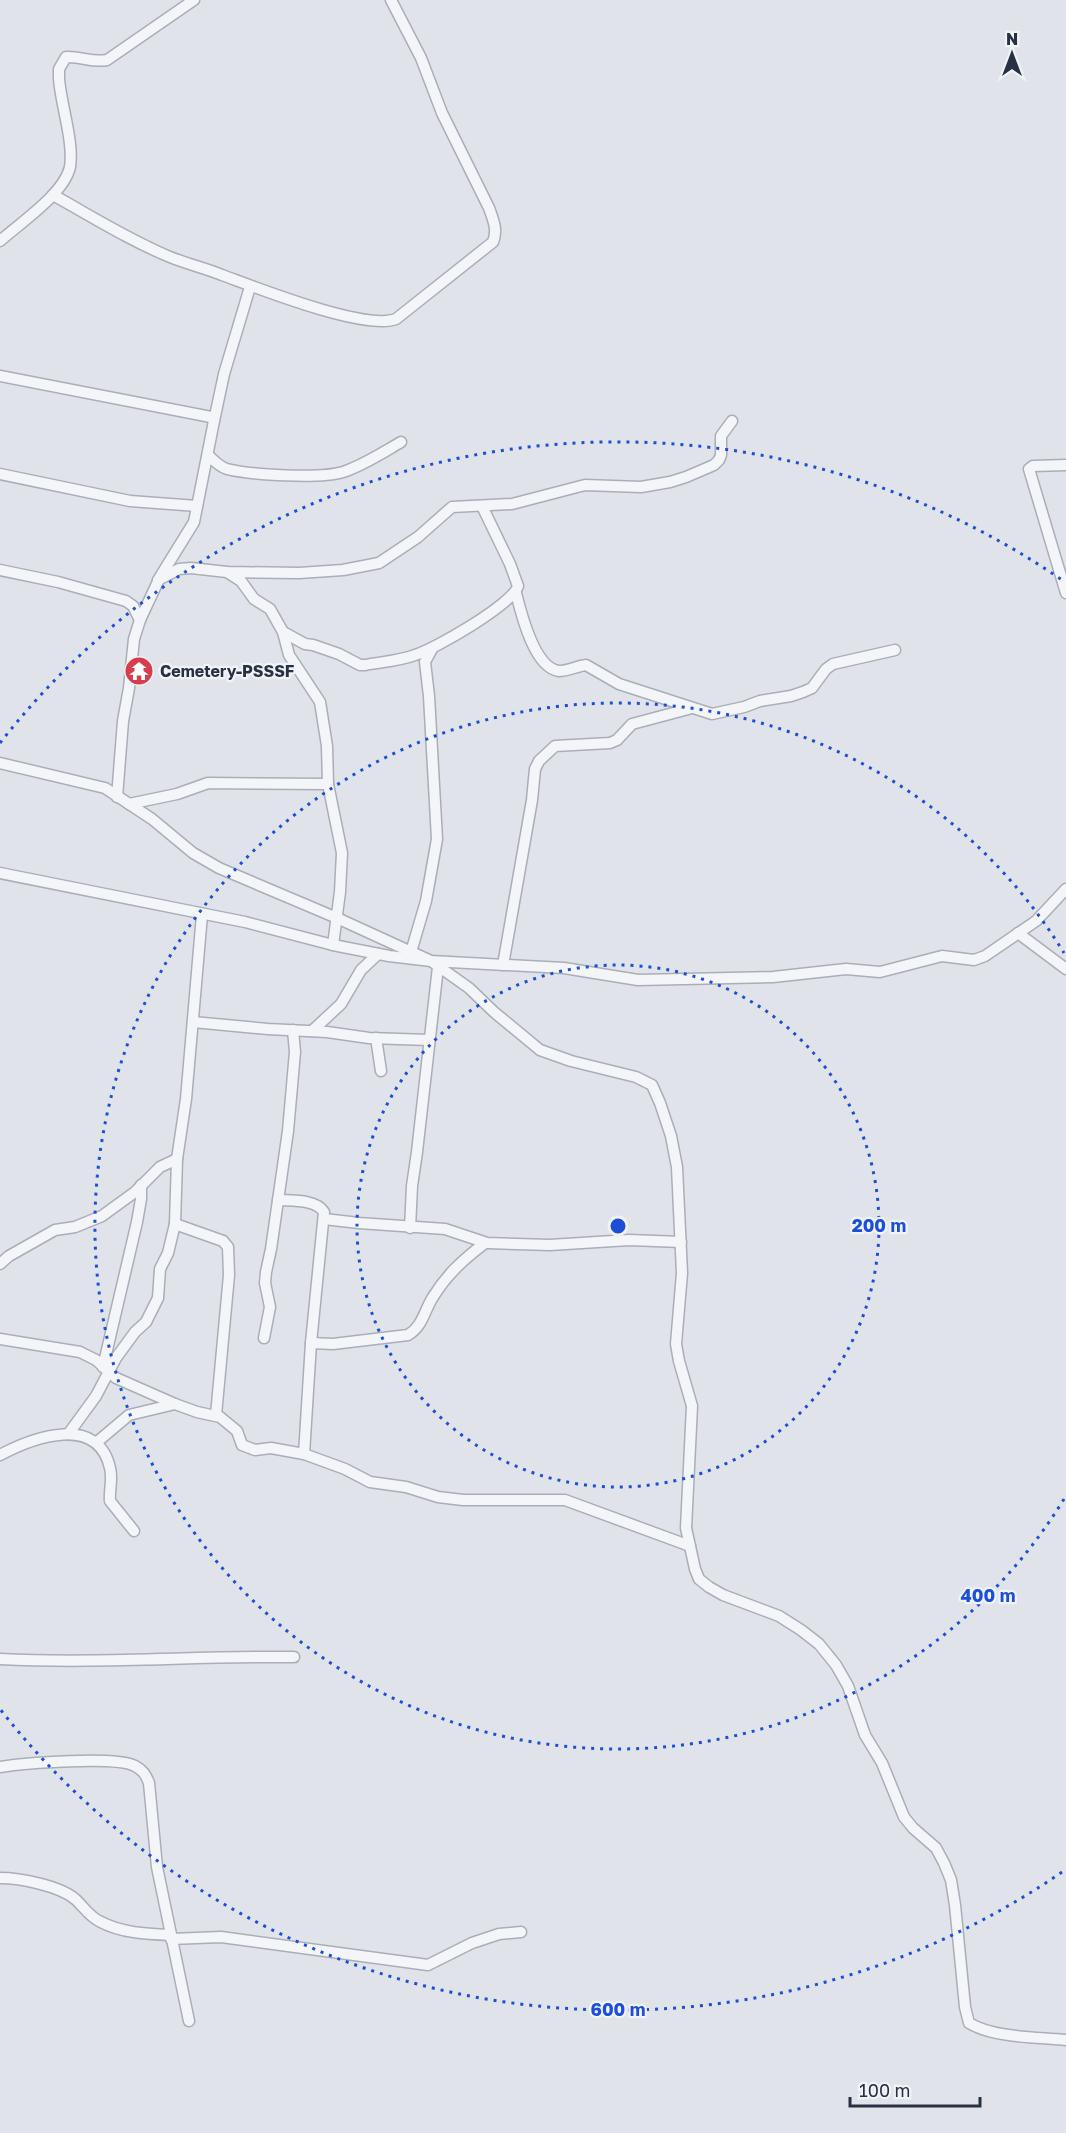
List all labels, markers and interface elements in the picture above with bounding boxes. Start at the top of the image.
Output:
north arrow [982,24,1042,84]
text: N [1006,29,1018,49]
temple icon: Cemetery-PSSSF [123,655,155,687]
place label: Cemetery-PSSSF [160,661,295,681]
text: 200 m [852,1214,906,1236]
centre of rings [608,1216,628,1236]
text: 400 m [961,1584,1015,1606]
text: 600 m [590,1998,646,2020]
scale bar [850,2070,980,2108]
text: 100 m [859,2079,910,2101]

